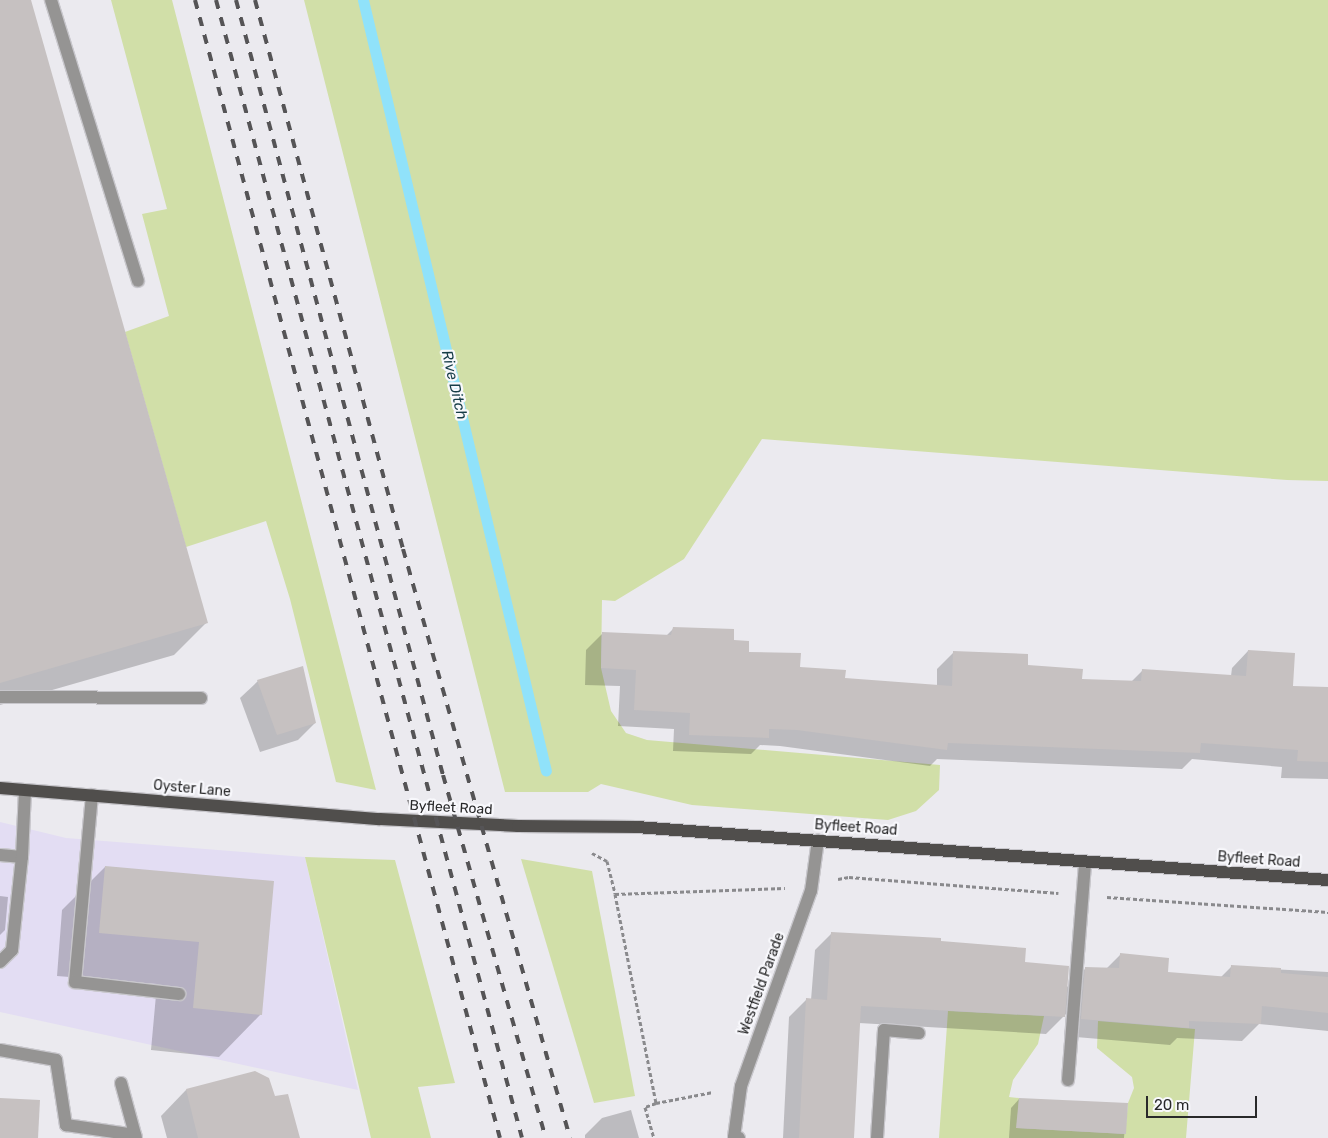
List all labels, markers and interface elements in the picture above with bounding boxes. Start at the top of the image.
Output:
water label: Rive Ditch [437,349,471,421]
street label: Oyster Lane [152,777,232,801]
street label: Byfleet Road [409,797,493,819]
street label: Byfleet Road [814,817,898,839]
street label: Byfleet Road [1217,849,1301,871]
street label: Westfield Parade [736,931,788,1037]
scale bar [1148,1086,1259,1118]
text: 20 m [1154,1096,1189,1114]

